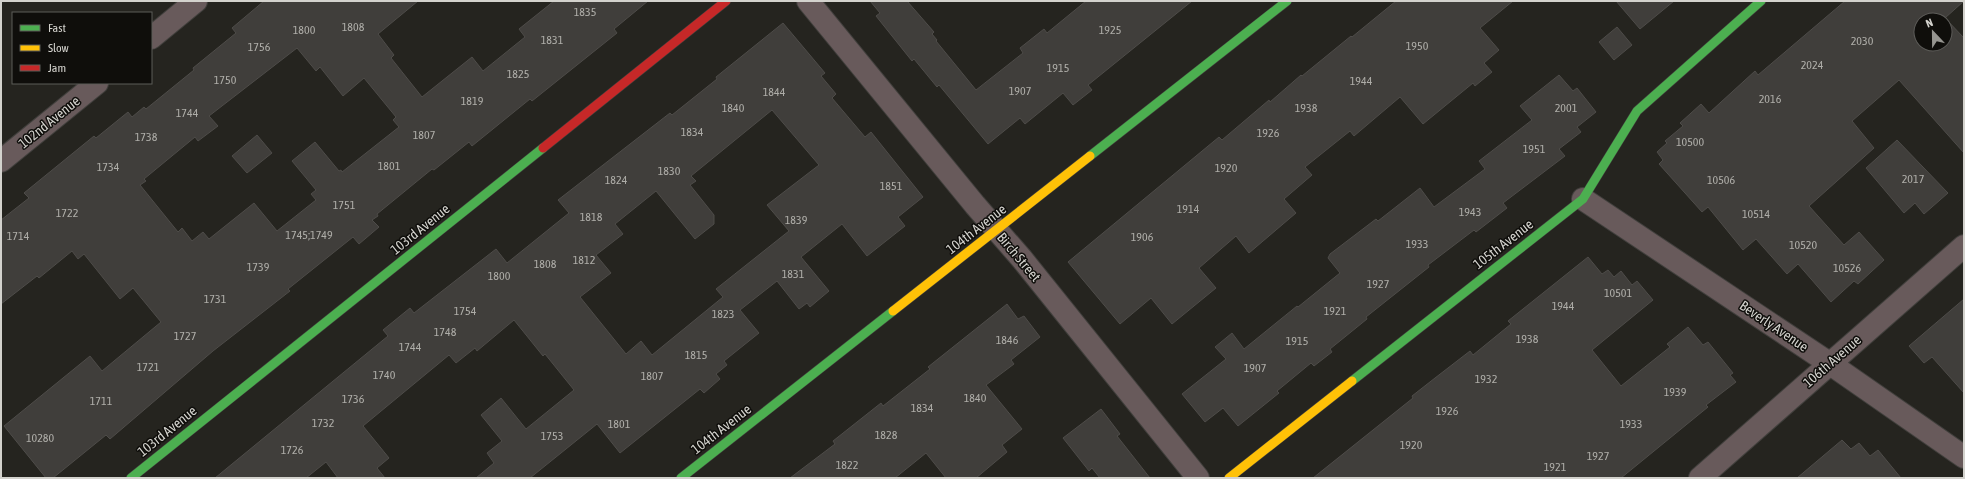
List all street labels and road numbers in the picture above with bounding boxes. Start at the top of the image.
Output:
street label: 102nd Avenue [15,93,83,151]
street label: 103rd Avenue [387,200,453,258]
street label: 104th Avenue [943,201,1009,257]
street label: 105th Avenue [1470,216,1536,272]
street label: Birch Street [994,229,1044,285]
street label: Beverly Avenue [1737,297,1811,355]
street label: 106th Avenue [1800,332,1864,390]
street label: 104th Avenue [688,401,754,457]
street label: 103rd Avenue [134,402,200,460]

